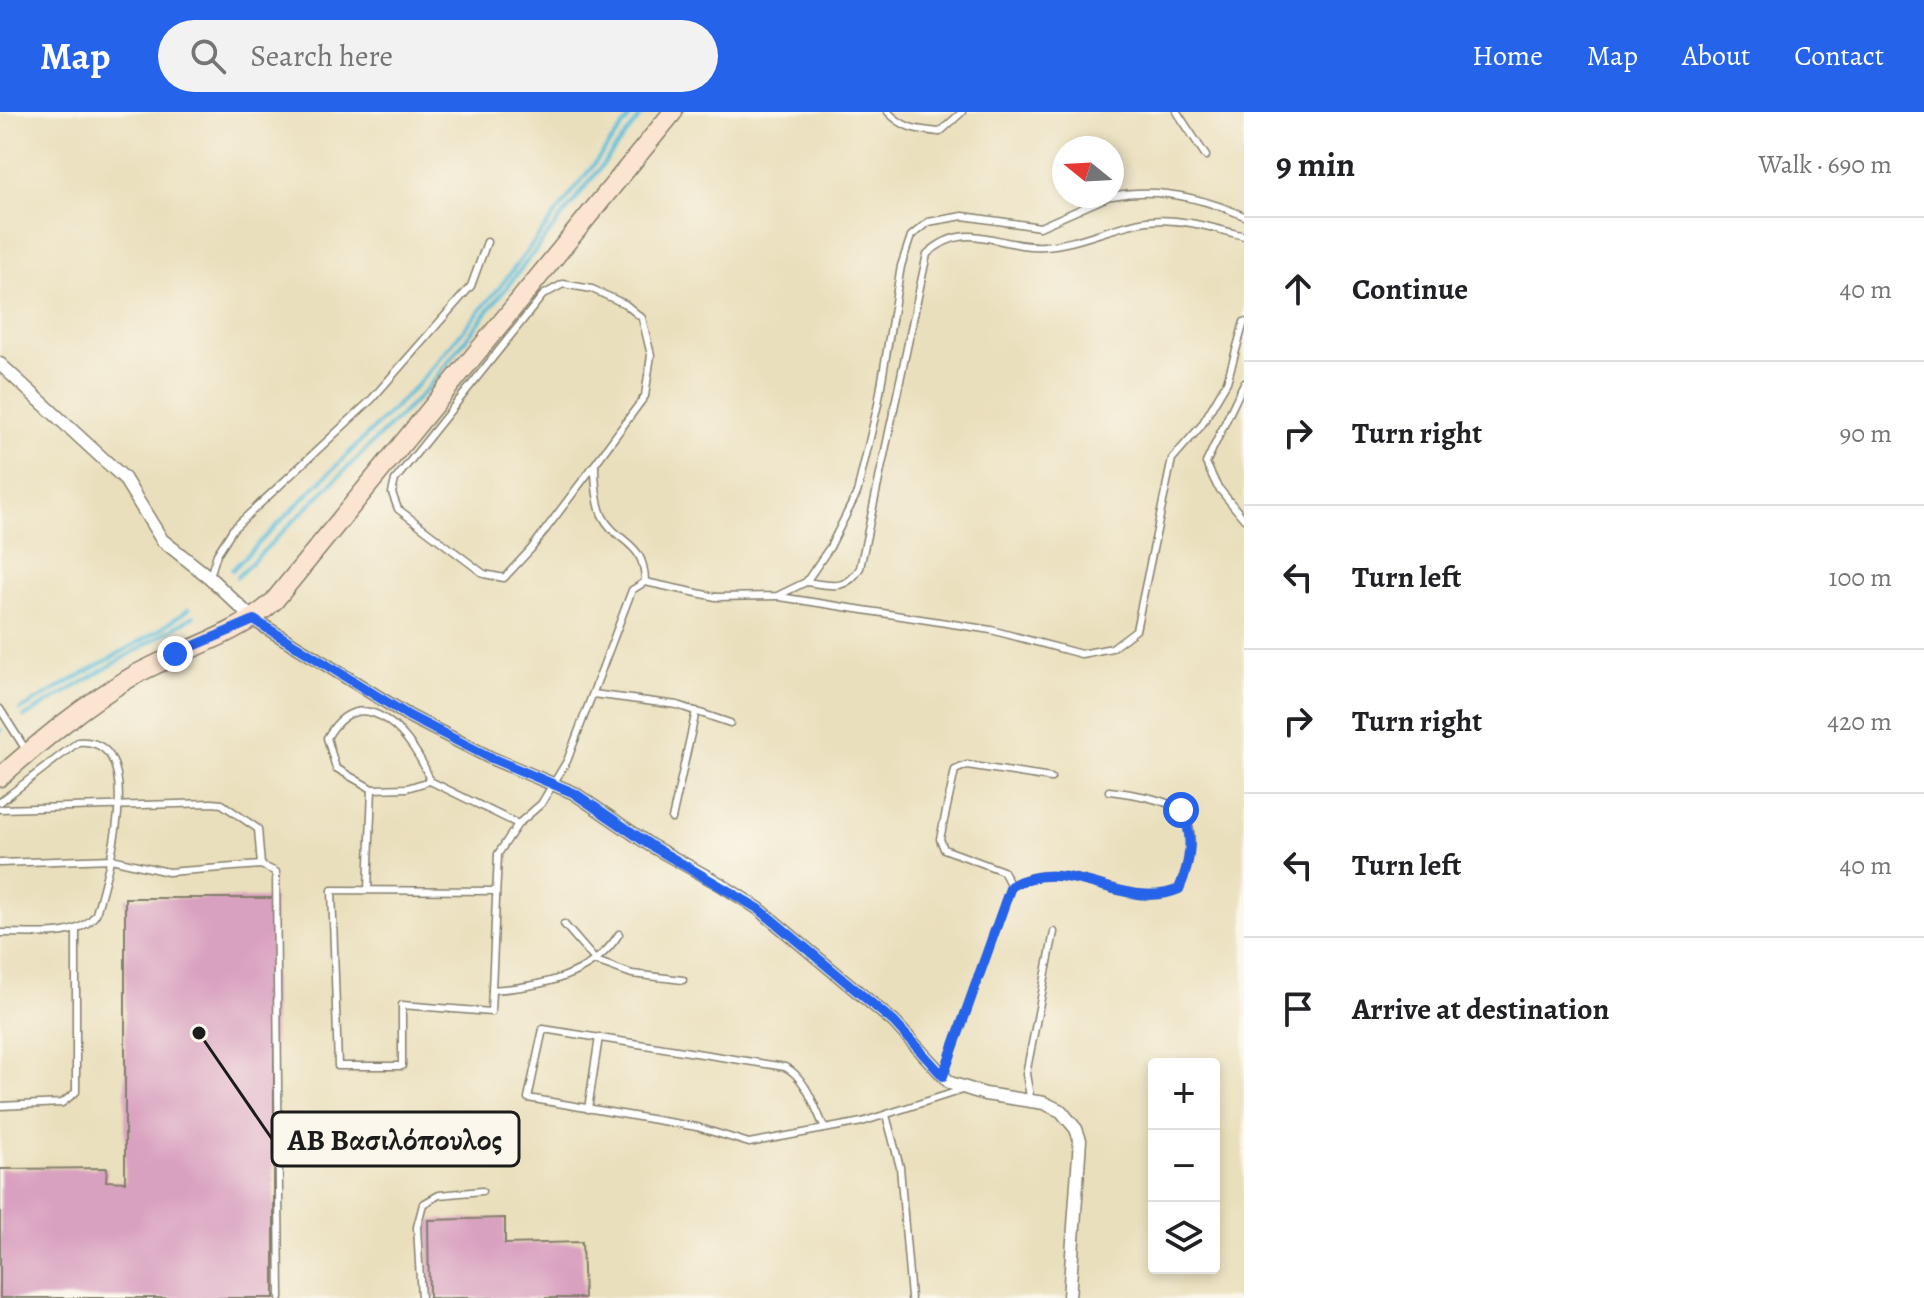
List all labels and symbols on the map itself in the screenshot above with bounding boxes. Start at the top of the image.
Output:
north arrow [1052,136,1124,208]
route end [157,636,193,672]
route start [1163,792,1199,828]
callout: ΑΒ Βασιλόπουλος [272,1112,519,1166]
text: ΑΒ Βασιλόπουλος [287,1120,502,1160]

